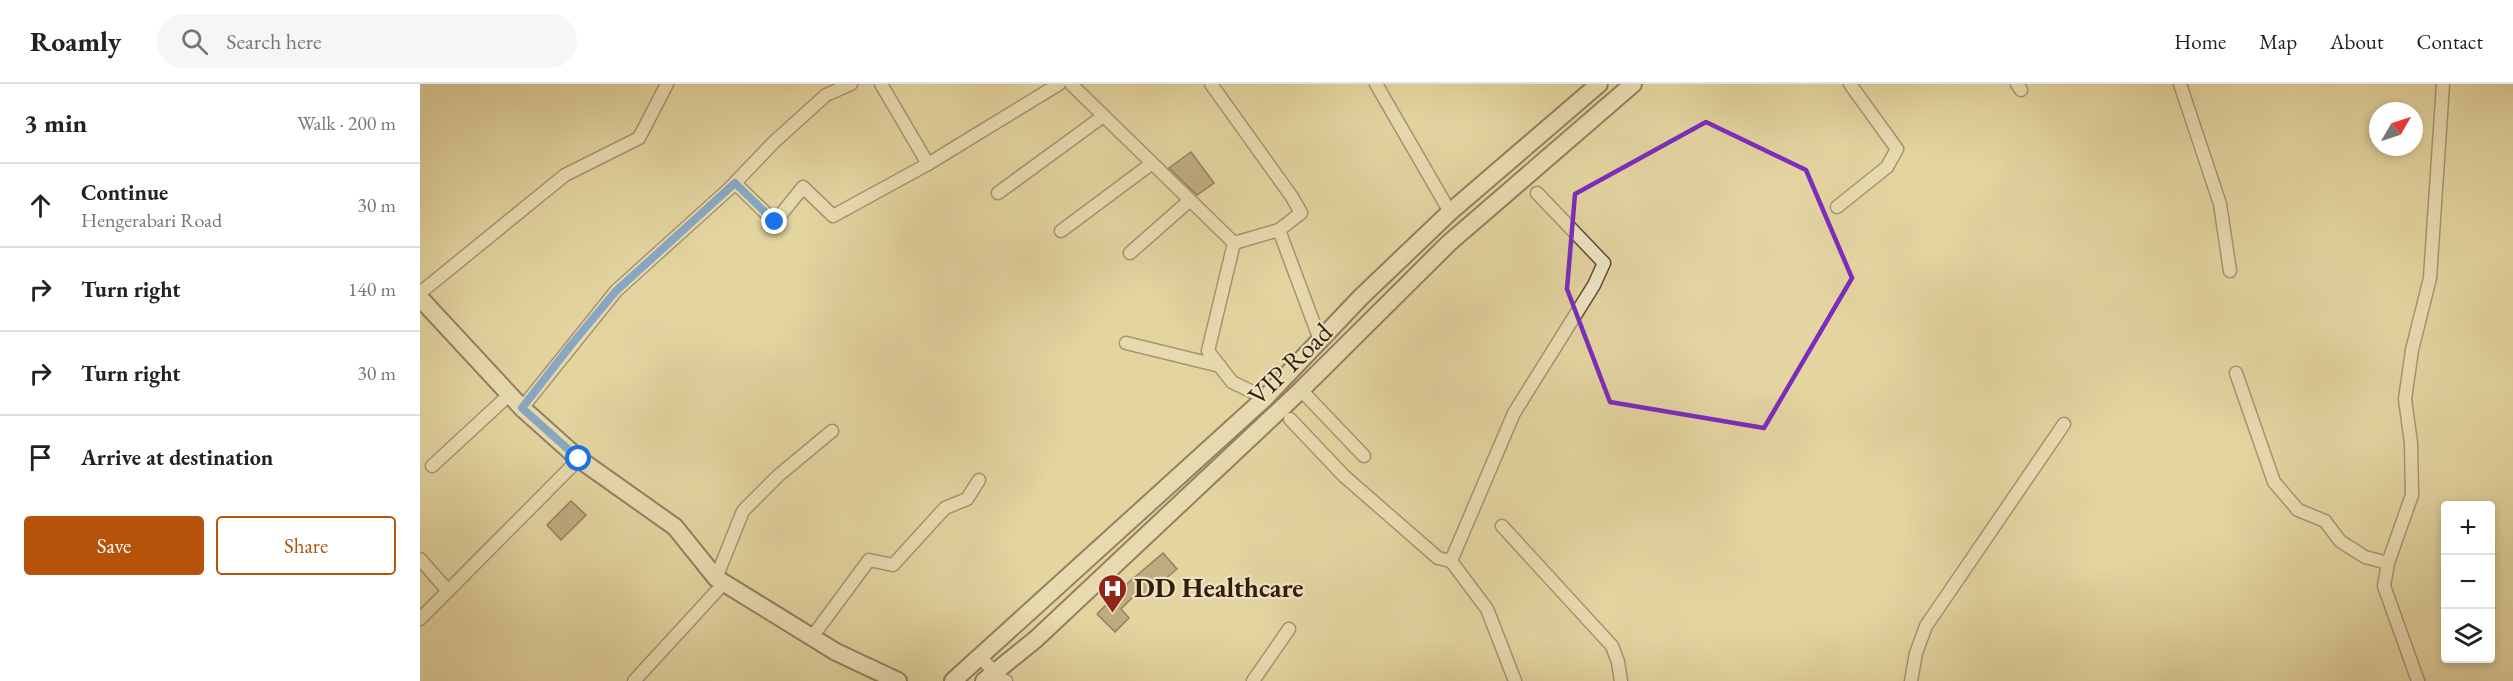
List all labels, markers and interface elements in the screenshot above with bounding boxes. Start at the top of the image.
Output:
search box [157,14,577,68]
text: Roamly [30,23,121,59]
icon: search [178,25,211,58]
text: Search here [226,27,322,56]
text: Home [2174,28,2226,55]
text: Map [2259,28,2297,55]
text: About [2330,28,2383,55]
text: Contact [2416,28,2483,55]
north arrow [2369,102,2423,156]
text: 3 min [24,106,87,140]
text: Walk · 200 m [297,110,396,136]
text: Continue [81,178,168,207]
icon: ahead [24,189,57,222]
text: 30 m [357,192,396,218]
text: Hengerabari Road [81,207,222,233]
route end [761,208,787,234]
icon: right [24,273,57,306]
text: Turn right [81,275,180,304]
text: 140 m [348,276,396,302]
street label: VIP Road [1240,315,1340,412]
icon: right [24,357,57,390]
text: Turn right [81,359,180,388]
text: 30 m [357,360,396,386]
icon: arrive [24,441,57,474]
text: Arrive at destination [81,443,273,472]
route start [565,445,591,471]
map controls [2441,501,2495,663]
button: + [2441,501,2495,555]
button: Save [24,516,204,575]
button: Share [216,516,396,575]
button: − [2441,555,2495,609]
place label: DD Healthcare [1134,570,1304,605]
hospital icon: DD Healthcare [1097,572,1129,614]
button: layers [2441,609,2495,663]

